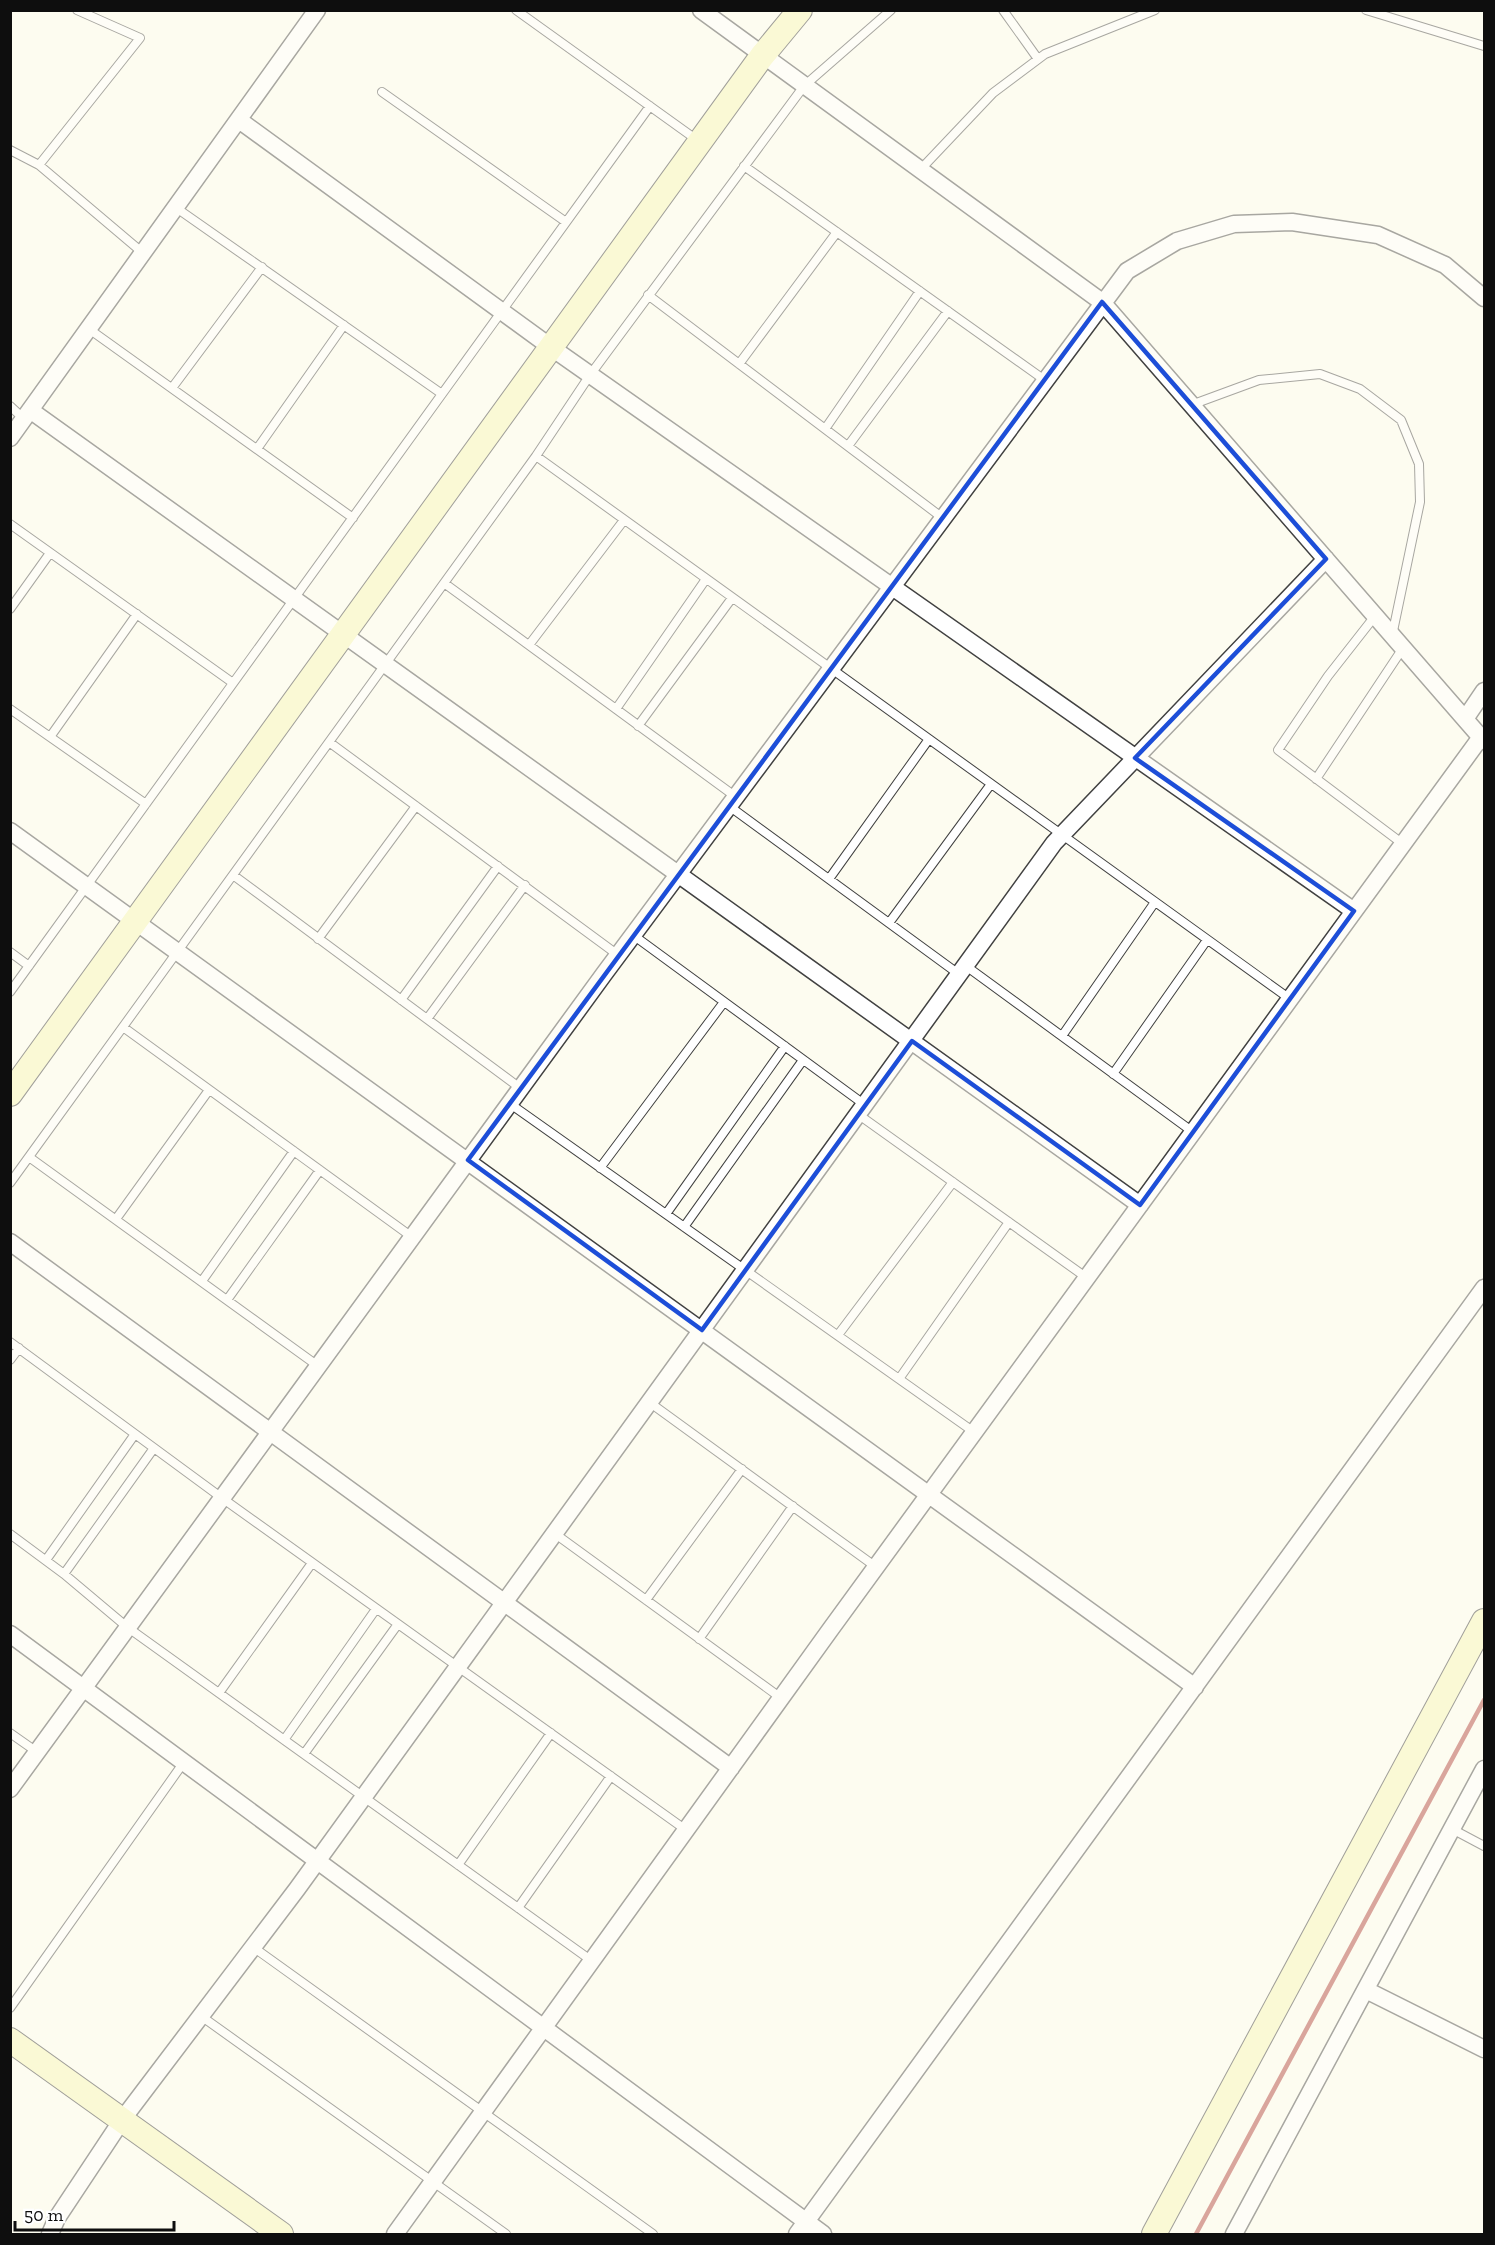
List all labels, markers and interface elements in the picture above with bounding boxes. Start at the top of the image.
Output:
scale bar [15,2194,174,2232]
text: 50 m [24,2204,64,2226]

